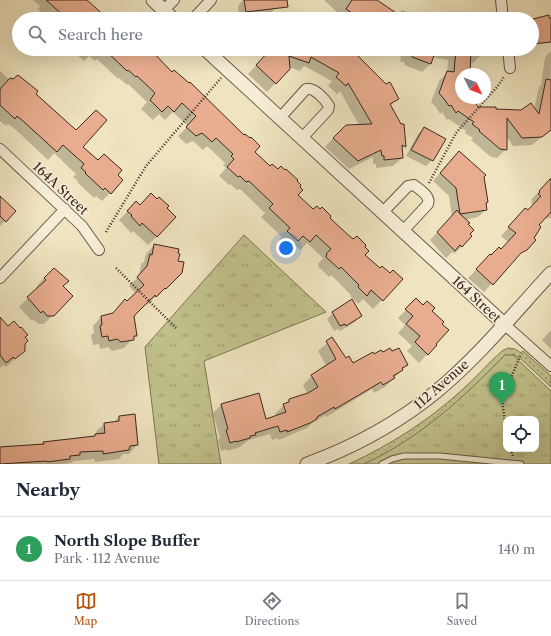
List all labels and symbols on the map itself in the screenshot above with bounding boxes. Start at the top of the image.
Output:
north arrow [455,68,491,104]
street label: 164A Street [30,158,92,218]
your location [276,238,296,258]
street label: 164 Street [449,272,505,326]
street label: 112 Avenue [410,356,472,412]
pin: 1 [489,372,515,405]

